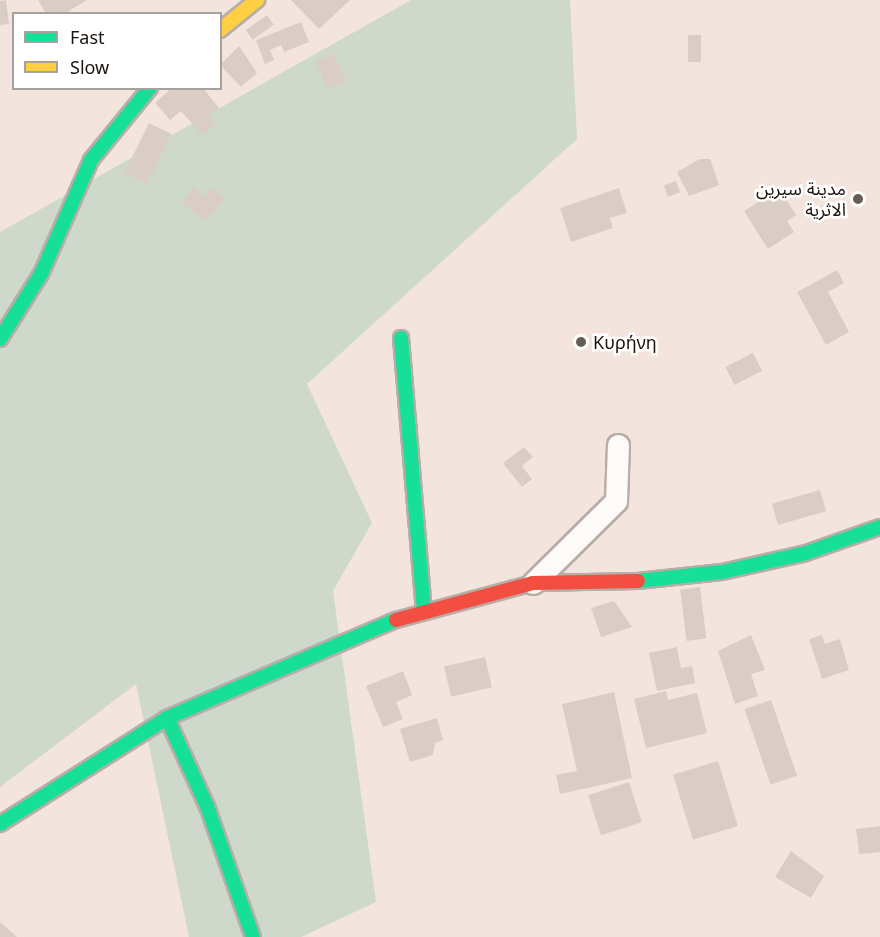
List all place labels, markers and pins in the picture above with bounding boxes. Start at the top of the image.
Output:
place label: مدينة سيرين الاثرية [756,178,846,220]
marker: مدينة سيرين الاثرية [851,192,865,206]
place label: Κυρήνη [593,331,657,353]
marker: Κυρήνη [574,335,588,349]

